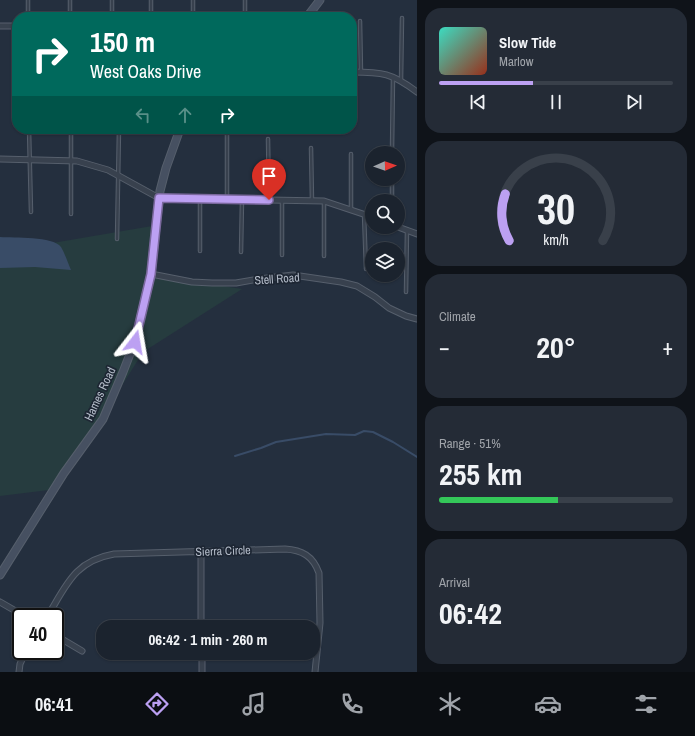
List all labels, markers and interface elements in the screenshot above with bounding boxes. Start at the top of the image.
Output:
text: 150 m [90,23,155,61]
icon: right [24,28,76,80]
text: Slow Tide [499,32,556,53]
text: Marlow [499,53,533,70]
text: West Oaks Drive [90,59,201,84]
icon: previous [467,91,489,113]
icon: pause [545,91,567,113]
icon: next [623,91,645,113]
icon: left [132,104,154,126]
icon: ahead [174,104,196,126]
icon: right [216,104,238,126]
north arrow [365,146,405,186]
map controls [365,146,405,282]
pin [252,159,286,200]
icon: arrive [258,165,280,187]
text: 30 [537,181,575,237]
button: search [365,194,405,234]
text: km/h [543,230,569,249]
button: layers [365,242,405,282]
street label: Stell Road [254,269,300,289]
text: Climate [439,308,476,325]
position arrow [114,321,156,363]
text: 20° [536,327,576,367]
text: − [439,332,450,362]
text: + [662,332,673,362]
street label: Hames Road [81,365,119,423]
text: Range · 51% [439,435,501,452]
text: 255 km [439,454,522,494]
street label: Sierra Circle [195,542,251,560]
text: Arrival [439,574,470,591]
text: 06:42 [439,593,502,633]
speed limit sign: 40 [12,608,64,660]
text: 06:42 · 1 min · 260 m [149,629,267,650]
icon: directions [143,690,171,718]
icon: music [240,690,268,718]
icon: phone [338,690,366,718]
icon: climate [436,690,464,718]
icon: car [534,690,562,718]
icon: filters [632,690,660,718]
text: 06:41 [35,692,73,717]

